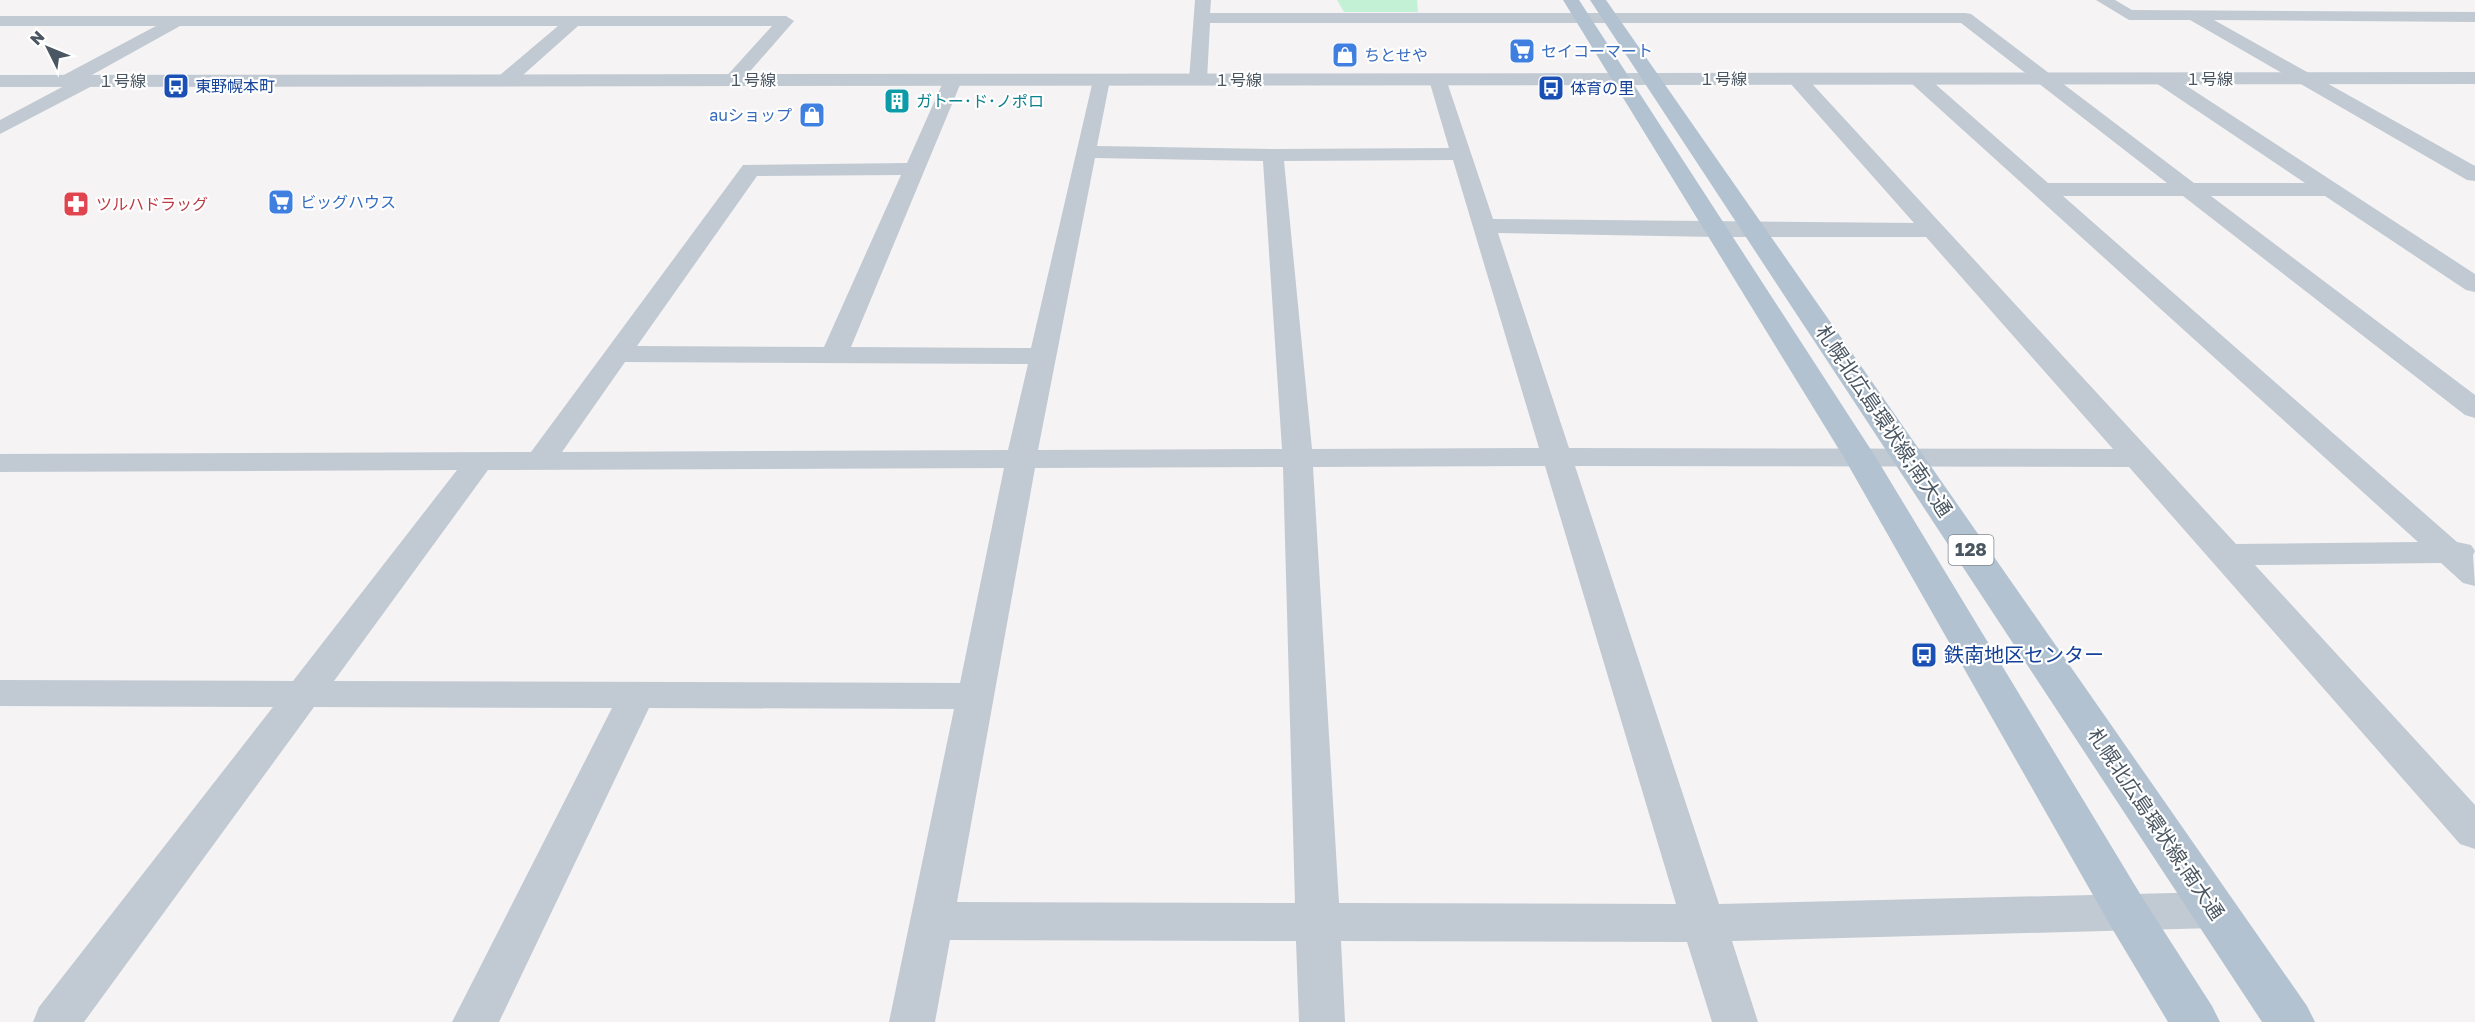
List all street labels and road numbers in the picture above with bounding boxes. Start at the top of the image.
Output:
street label: １号線 [1699,69,1747,89]
street label: １号線 [2185,69,2233,89]
street label: １号線 [728,70,776,90]
street label: １号線 [1214,70,1262,90]
street label: １号線 [98,71,146,91]
street label: 札幌北広島環状線;南大通 [1812,320,1958,521]
road number: 128 [1948,535,1994,565]
street label: 札幌北広島環状線;南大通 [2084,723,2230,924]

